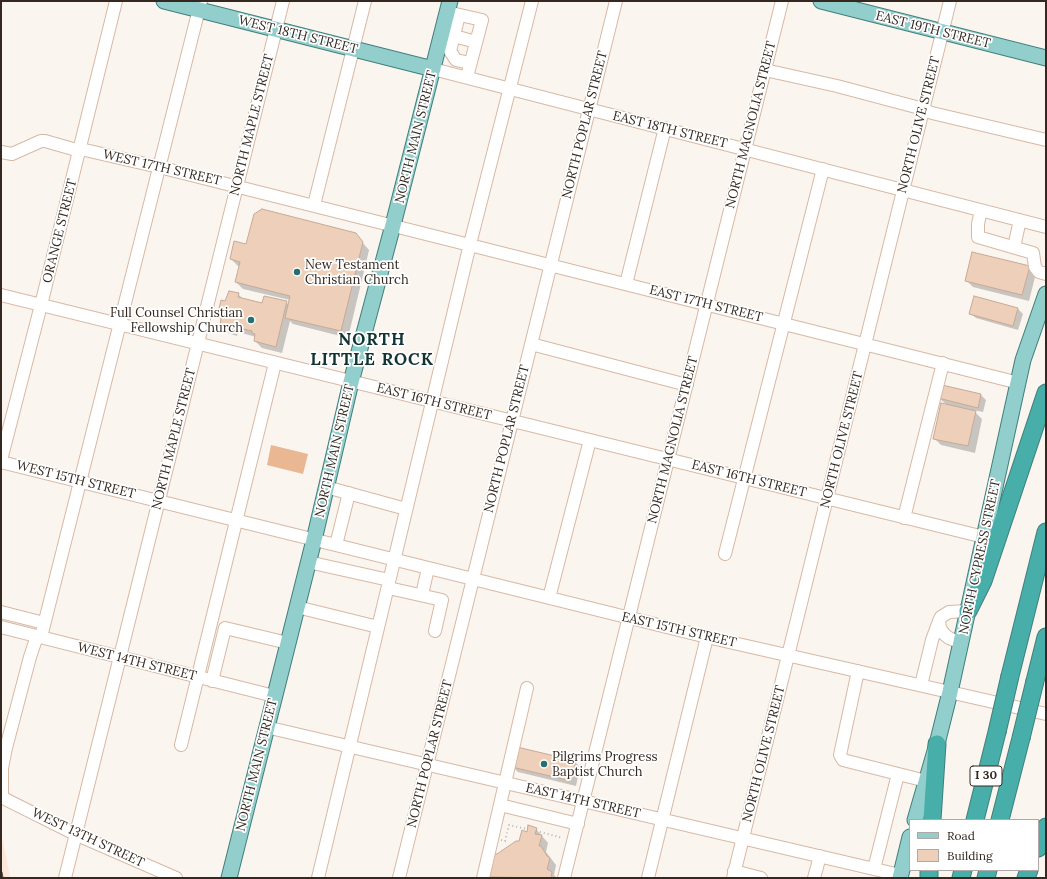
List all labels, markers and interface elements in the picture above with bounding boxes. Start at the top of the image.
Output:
street label: EAST 19TH STREET [874,8,992,52]
street label: WEST 18TH STREET [237,13,359,57]
street label: NORTH MAGNOLIA STREET [723,40,779,210]
street label: NORTH POPLAR STREET [559,49,611,201]
street label: NORTH MAPLE STREET [227,53,277,197]
street label: NORTH OLIVE STREET [894,55,944,195]
street label: NORTH MAIN STREET [392,69,440,205]
street label: EAST 18TH STREET [611,108,729,152]
street label: WEST 17TH STREET [101,147,223,189]
street label: ORANGE STREET [40,177,80,285]
place label: New Testament Christian Church [305,257,409,288]
marker: New Testament Christian Church [292,267,302,277]
street label: EAST 17TH STREET [648,282,764,326]
place label: Full Counsel Christian Fellowship Church [110,305,243,336]
marker: Full Counsel Christian Fellowship Church [246,315,256,325]
district label: NORTH LITTLE ROCK [310,330,434,370]
street label: NORTH MAGNOLIA STREET [645,355,701,525]
street label: NORTH POPLAR STREET [481,363,533,515]
street label: NORTH MAPLE STREET [149,367,199,511]
street label: NORTH OLIVE STREET [817,370,867,510]
street label: EAST 16TH STREET [375,380,493,424]
street label: NORTH MAIN STREET [312,383,358,519]
street label: EAST 16TH STREET [690,457,808,501]
street label: WEST 15TH STREET [15,458,137,502]
street label: NORTH CYPRESS STREET [956,478,1004,636]
street label: EAST 15TH STREET [620,609,738,651]
street label: WEST 14TH STREET [76,640,198,684]
street label: NORTH POPLAR STREET [404,678,456,830]
street label: NORTH OLIVE STREET [739,684,789,824]
street label: NORTH MAIN STREET [233,697,281,833]
place label: Pilgrims Progress Baptist Church [552,749,657,780]
marker: Pilgrims Progress Baptist Church [539,759,549,769]
road number: I 30 [970,766,1002,786]
street label: EAST 14TH STREET [524,780,642,822]
street label: WEST 13TH STREET [29,805,147,871]
legend [909,819,1039,871]
text: Road [947,828,975,843]
text: Building [947,848,993,863]

